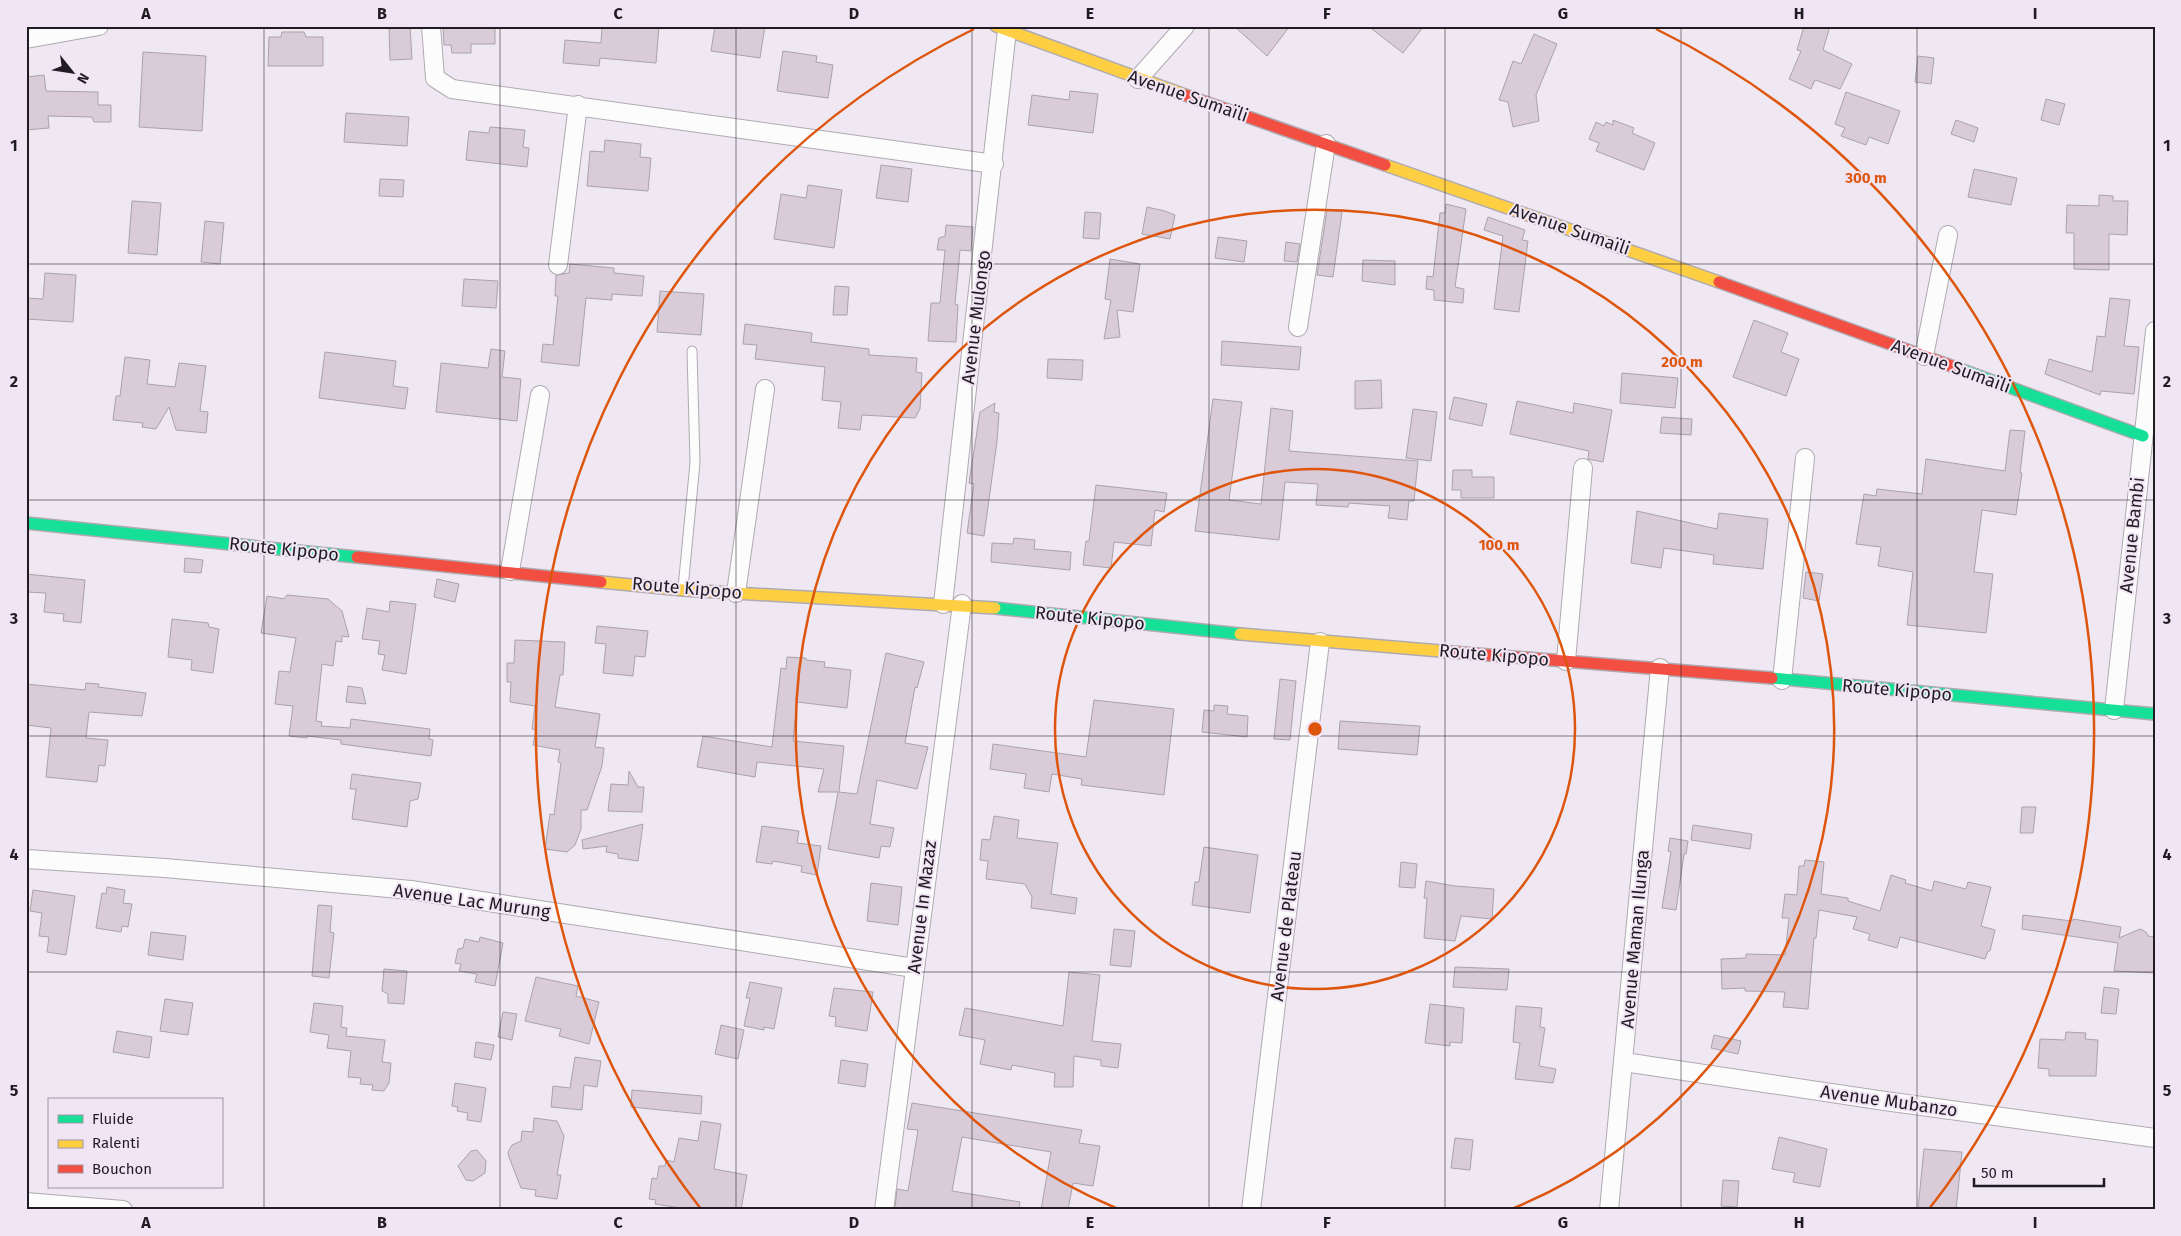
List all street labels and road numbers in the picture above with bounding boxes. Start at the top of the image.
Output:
street label: Avenue Sumaïli [1125,65,1251,127]
street label: Avenue Sumaïli [1507,198,1633,260]
street label: Avenue Mulongo [957,249,995,385]
street label: Avenue Sumaïli [1888,334,2014,398]
street label: Avenue Bambi [2115,476,2149,594]
street label: Route Kipopo [228,532,340,566]
street label: Route Kipopo [631,572,743,604]
street label: Route Kipopo [1034,601,1146,635]
street label: Route Kipopo [1438,639,1550,671]
street label: Route Kipopo [1841,674,1953,706]
street label: Avenue In Mazaz [903,839,941,975]
street label: Avenue Maman Ilunga [1616,849,1654,1029]
street label: Avenue de Plateau [1266,850,1306,1002]
street label: Avenue Lac Murung [392,879,553,923]
street label: Avenue Mubanzo [1819,1080,1959,1122]

